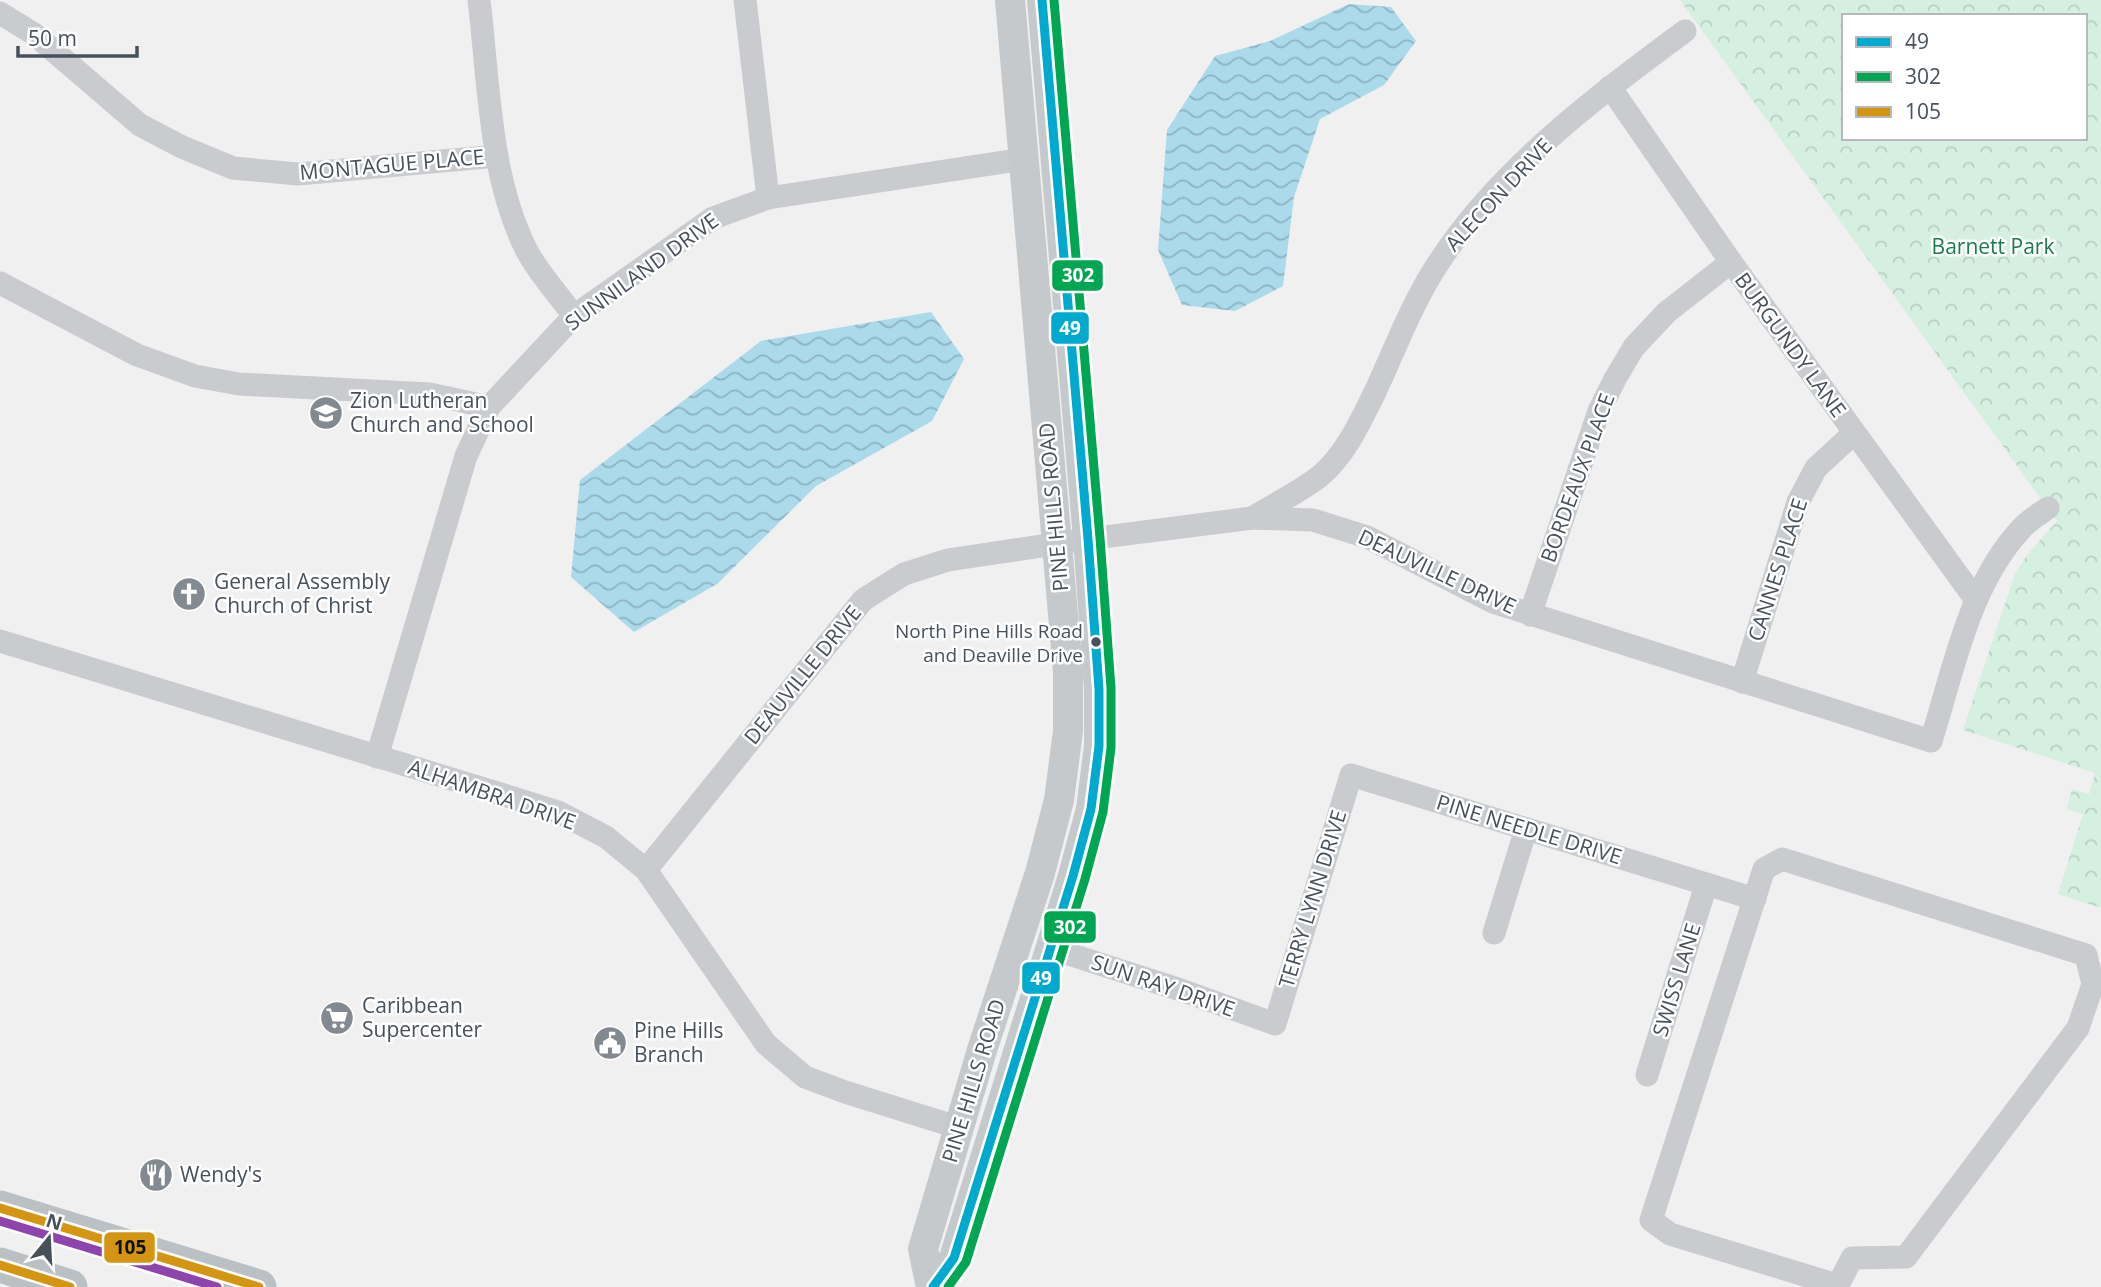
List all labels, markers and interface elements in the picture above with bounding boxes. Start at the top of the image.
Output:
scale bar [18,14,136,58]
legend [1842,14,2087,140]
text: 50 m [28,24,77,52]
text: 49 [1905,27,1929,55]
text: 302 [1905,62,1941,90]
text: 105 [1905,97,1941,125]
street label: ALECON DRIVE [1439,132,1558,257]
street label: MONTAGUE PLACE [298,142,485,186]
street label: SUNNILAND DRIVE [559,206,724,336]
park label: Barnett Park [1932,232,2054,260]
line badge: 302 [1051,259,1104,292]
text: 302 [1062,262,1094,288]
street label: BURGUNDY LANE [1729,266,1853,422]
line badge: 49 [1050,311,1090,345]
text: 49 [1059,315,1081,341]
place label: Zion Lutheran Church and School [350,386,534,438]
street label: BORDEAUX PLACE [1534,389,1621,566]
school or university icon: Zion Lutheran Church and School [307,394,345,432]
street label: PINE HILLS ROAD [1032,421,1074,593]
street label: CANNES PLACE [1741,495,1813,645]
street label: DEAUVILLE DRIVE [1354,522,1521,620]
place label: General Assembly Church of Christ [214,567,390,619]
church icon: General Assembly Church of Christ [170,575,208,613]
street label: DEAUVILLE DRIVE [737,599,867,750]
place label: North Pine Hills Road and Deaville Drive [895,618,1083,668]
marker: North Pine Hills Road and Deaville Drive [1089,635,1103,649]
street label: ALHAMBRA DRIVE [405,752,580,836]
street label: PINE NEEDLE DRIVE [1433,788,1625,871]
street label: TERRY LYNN DRIVE [1272,806,1352,991]
line badge: 302 [1043,910,1097,944]
text: 302 [1054,914,1086,940]
street label: SWISS LANE [1646,920,1707,1040]
street label: SUN RAY DRIVE [1088,947,1239,1023]
line badge: 49 [1021,961,1061,995]
text: 49 [1030,965,1052,991]
place label: Caribbean Supercenter [362,991,483,1043]
street label: PINE HILLS ROAD [935,996,1011,1166]
supermarket icon: Caribbean Supercenter [318,999,356,1037]
place label: Pine Hills Branch [634,1016,723,1068]
public building icon: Pine Hills Branch [591,1024,629,1062]
restaurant icon: Wendy's [137,1156,175,1194]
place label: Wendy's [180,1160,262,1188]
north arrow [14,1203,84,1273]
text: N [43,1207,66,1237]
line badge: 105 [103,1231,156,1264]
text: 105 [114,1234,146,1260]

